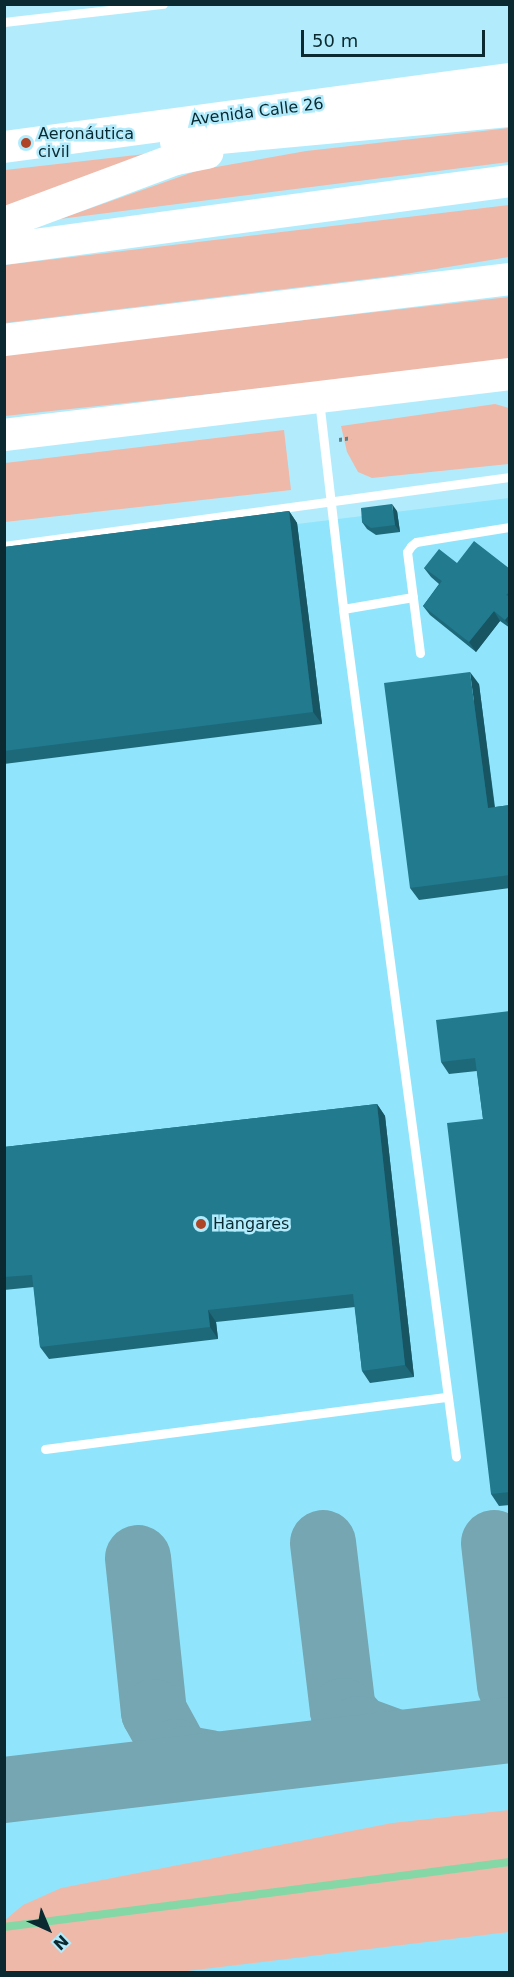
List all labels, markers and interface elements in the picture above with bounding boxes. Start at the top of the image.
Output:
scale bar [304,18,488,56]
text: 50 m [312,30,358,51]
street label: Avenida Calle 26 [189,94,325,130]
place label: Aeronáutica civil [38,124,134,162]
marker: Aeronáutica civil [19,136,33,150]
place label: Hangares [213,1214,289,1234]
marker: Hangares [194,1217,208,1231]
north arrow [18,1899,78,1959]
text: N [49,1931,72,1954]

